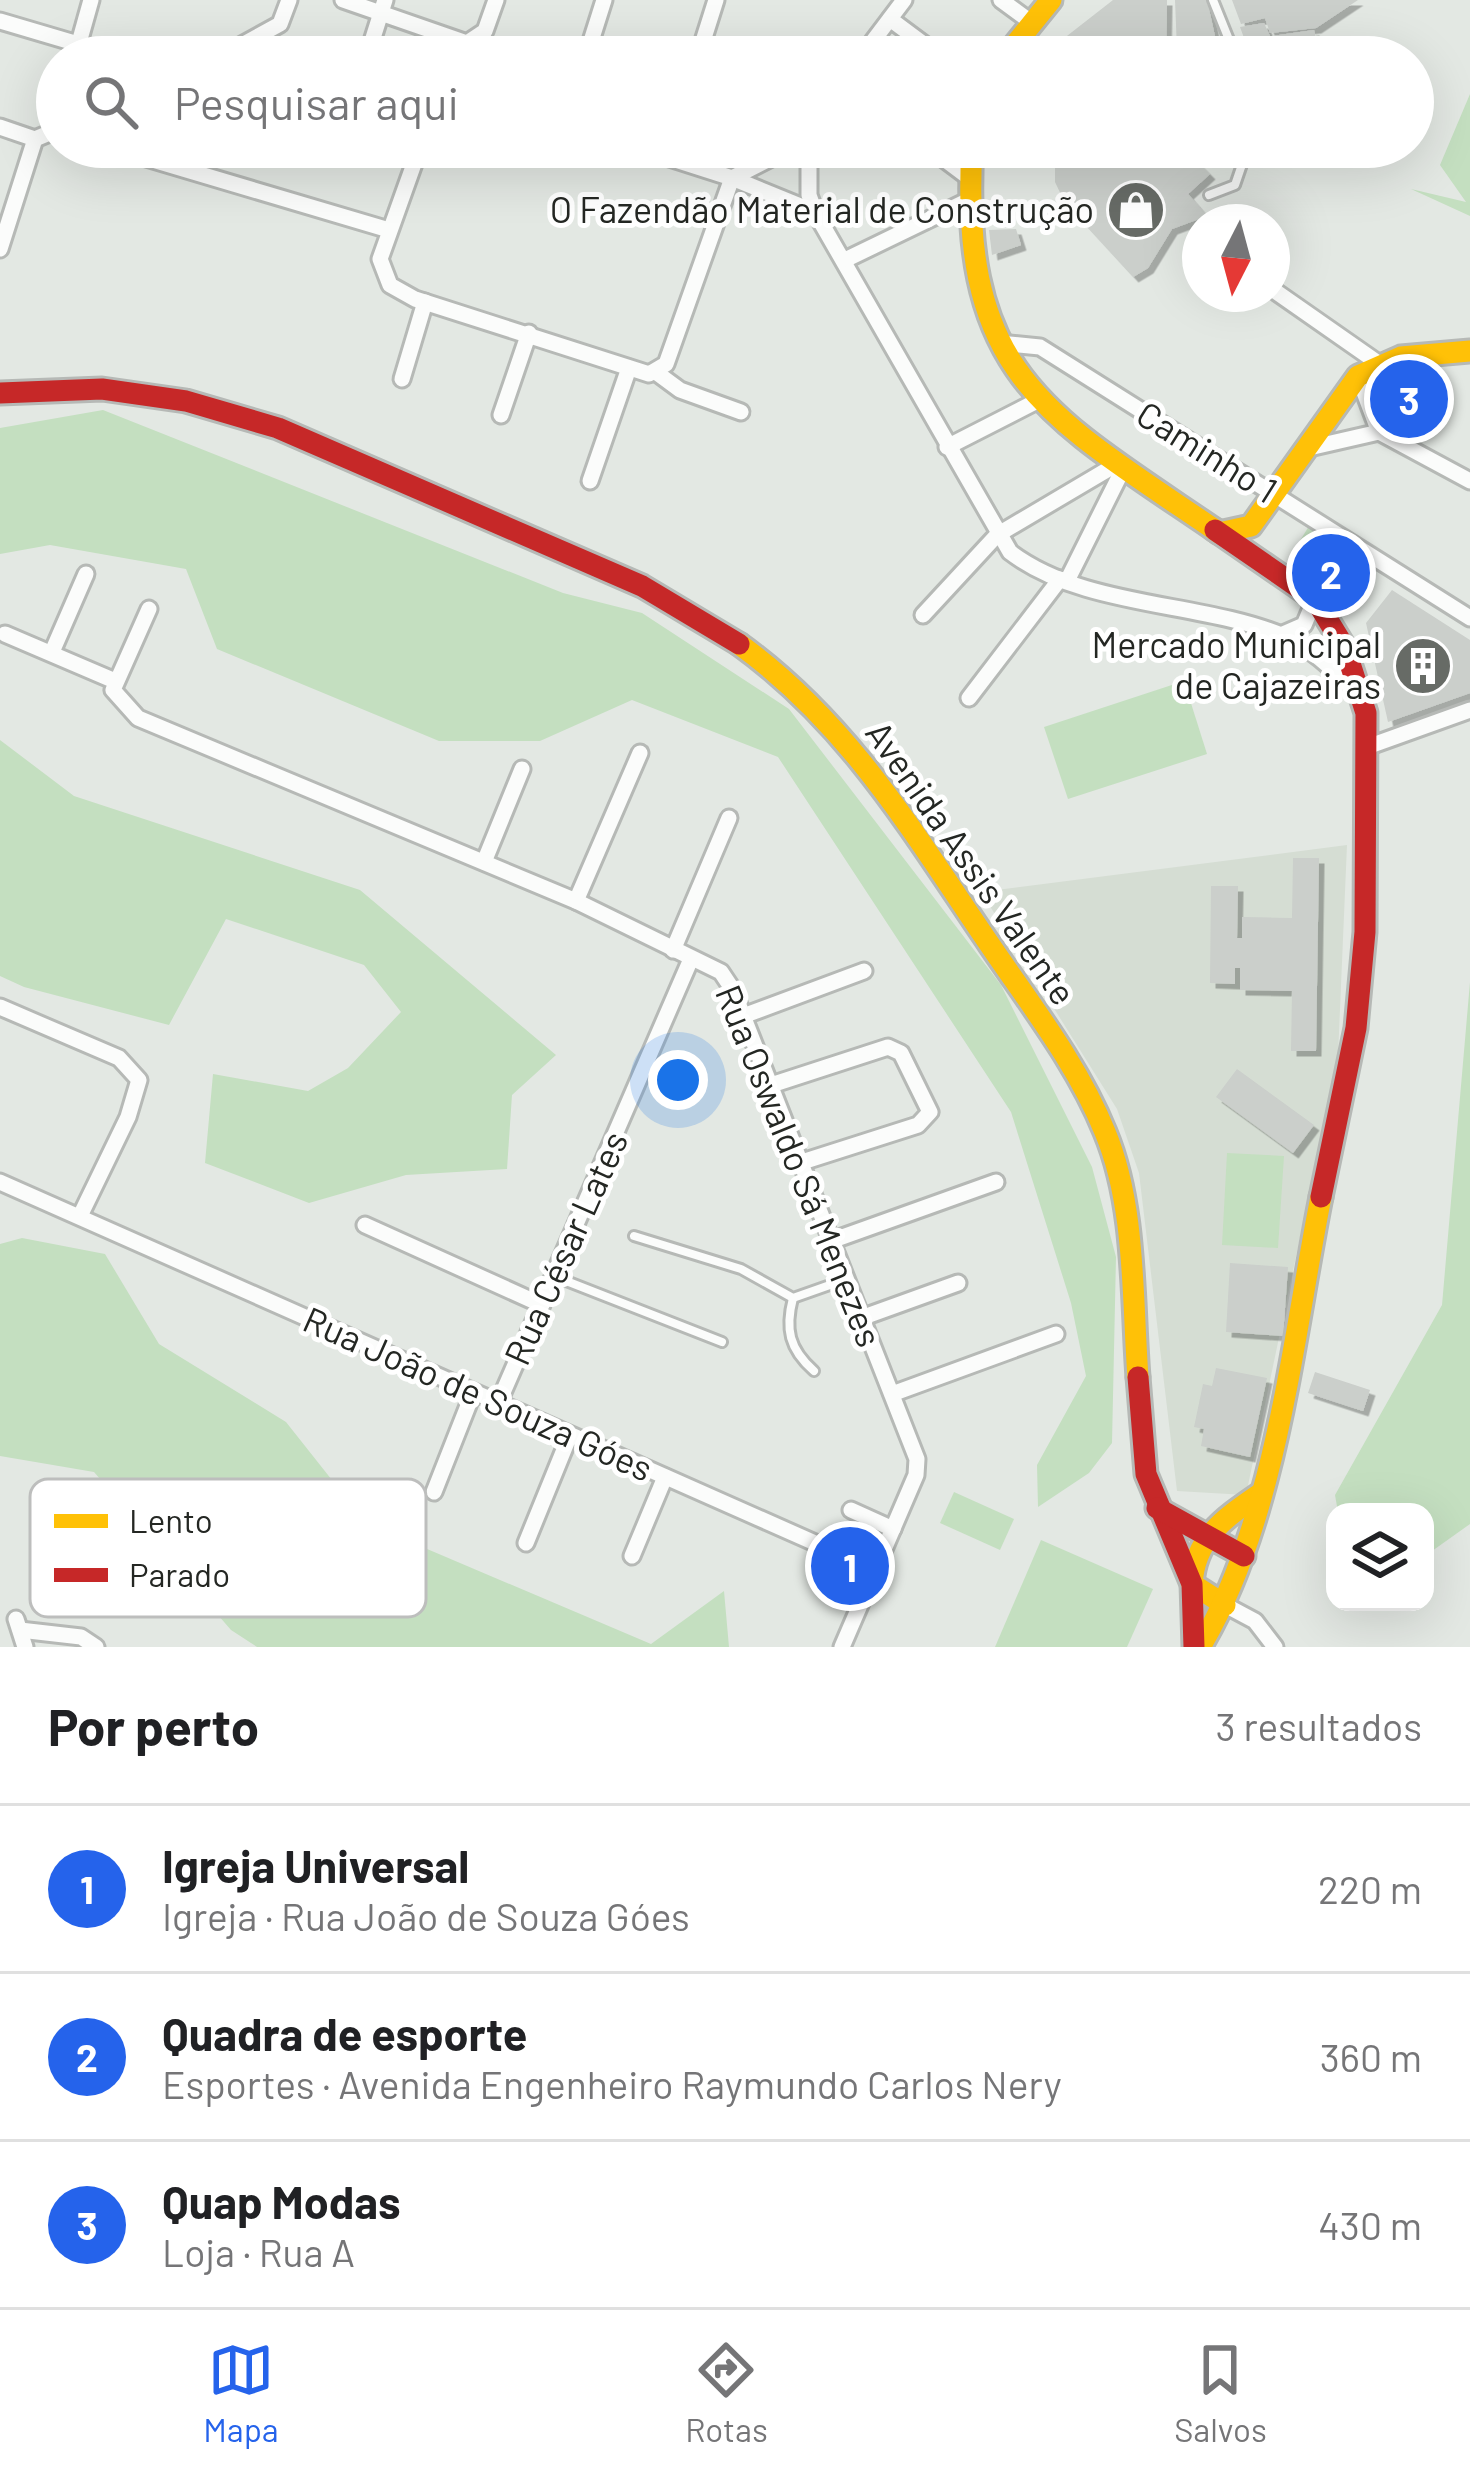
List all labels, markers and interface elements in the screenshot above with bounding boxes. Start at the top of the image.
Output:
search box [36,36,1434,168]
icon: search [78,69,144,135]
text: Pesquisar aqui [174,75,459,129]
shop icon: O Fazendão Material de Construção [1105,179,1167,241]
place label: O Fazendão Material de Construção [550,187,1094,230]
north arrow [1182,204,1290,312]
pin: 3 [1370,354,1448,444]
street label: Caminho 1 [1130,391,1286,511]
pin: 2 [1292,528,1370,618]
place label: Mercado Municipal de Cajazeiras [1091,622,1381,706]
building icon: Mercado Municipal de Cajazeiras [1392,635,1454,697]
street label: Avenida Assis Valente [858,712,1086,1012]
street label: Rua Oswaldo Sá Menezes [708,978,893,1353]
your location [648,1050,708,1110]
street label: Rua César Lates [494,1124,635,1371]
street label: Rua João de Souza Góes [297,1296,660,1489]
legend [30,1479,426,1617]
text: Lento [129,1500,213,1540]
map controls [1326,1503,1434,1611]
button: layers [1326,1503,1434,1611]
pin: 1 [811,1521,889,1611]
text: Parado [129,1554,230,1594]
text: Por perto [48,1695,259,1756]
text: 3 resultados [1216,1702,1422,1749]
text: Igreja Universal [162,1838,469,1892]
text: 1 [80,1865,94,1912]
text: 220 m [1318,1865,1422,1912]
text: Igreja · Rua João de Souza Góes [162,1892,690,1939]
text: Quadra de esporte [162,2006,527,2060]
text: 2 [76,2033,98,2080]
text: 360 m [1320,2033,1422,2080]
text: Esportes · Avenida Engenheiro Raymundo Carlos Nery [162,2060,1062,2107]
text: Quap Modas [162,2174,401,2228]
text: 3 [76,2201,98,2248]
text: 430 m [1318,2201,1422,2248]
text: Loja · Rua A [162,2228,355,2275]
tab: Mapa [203,2337,279,2449]
tab: Rotas [685,2337,768,2449]
tab: Salvos [1174,2337,1267,2449]

